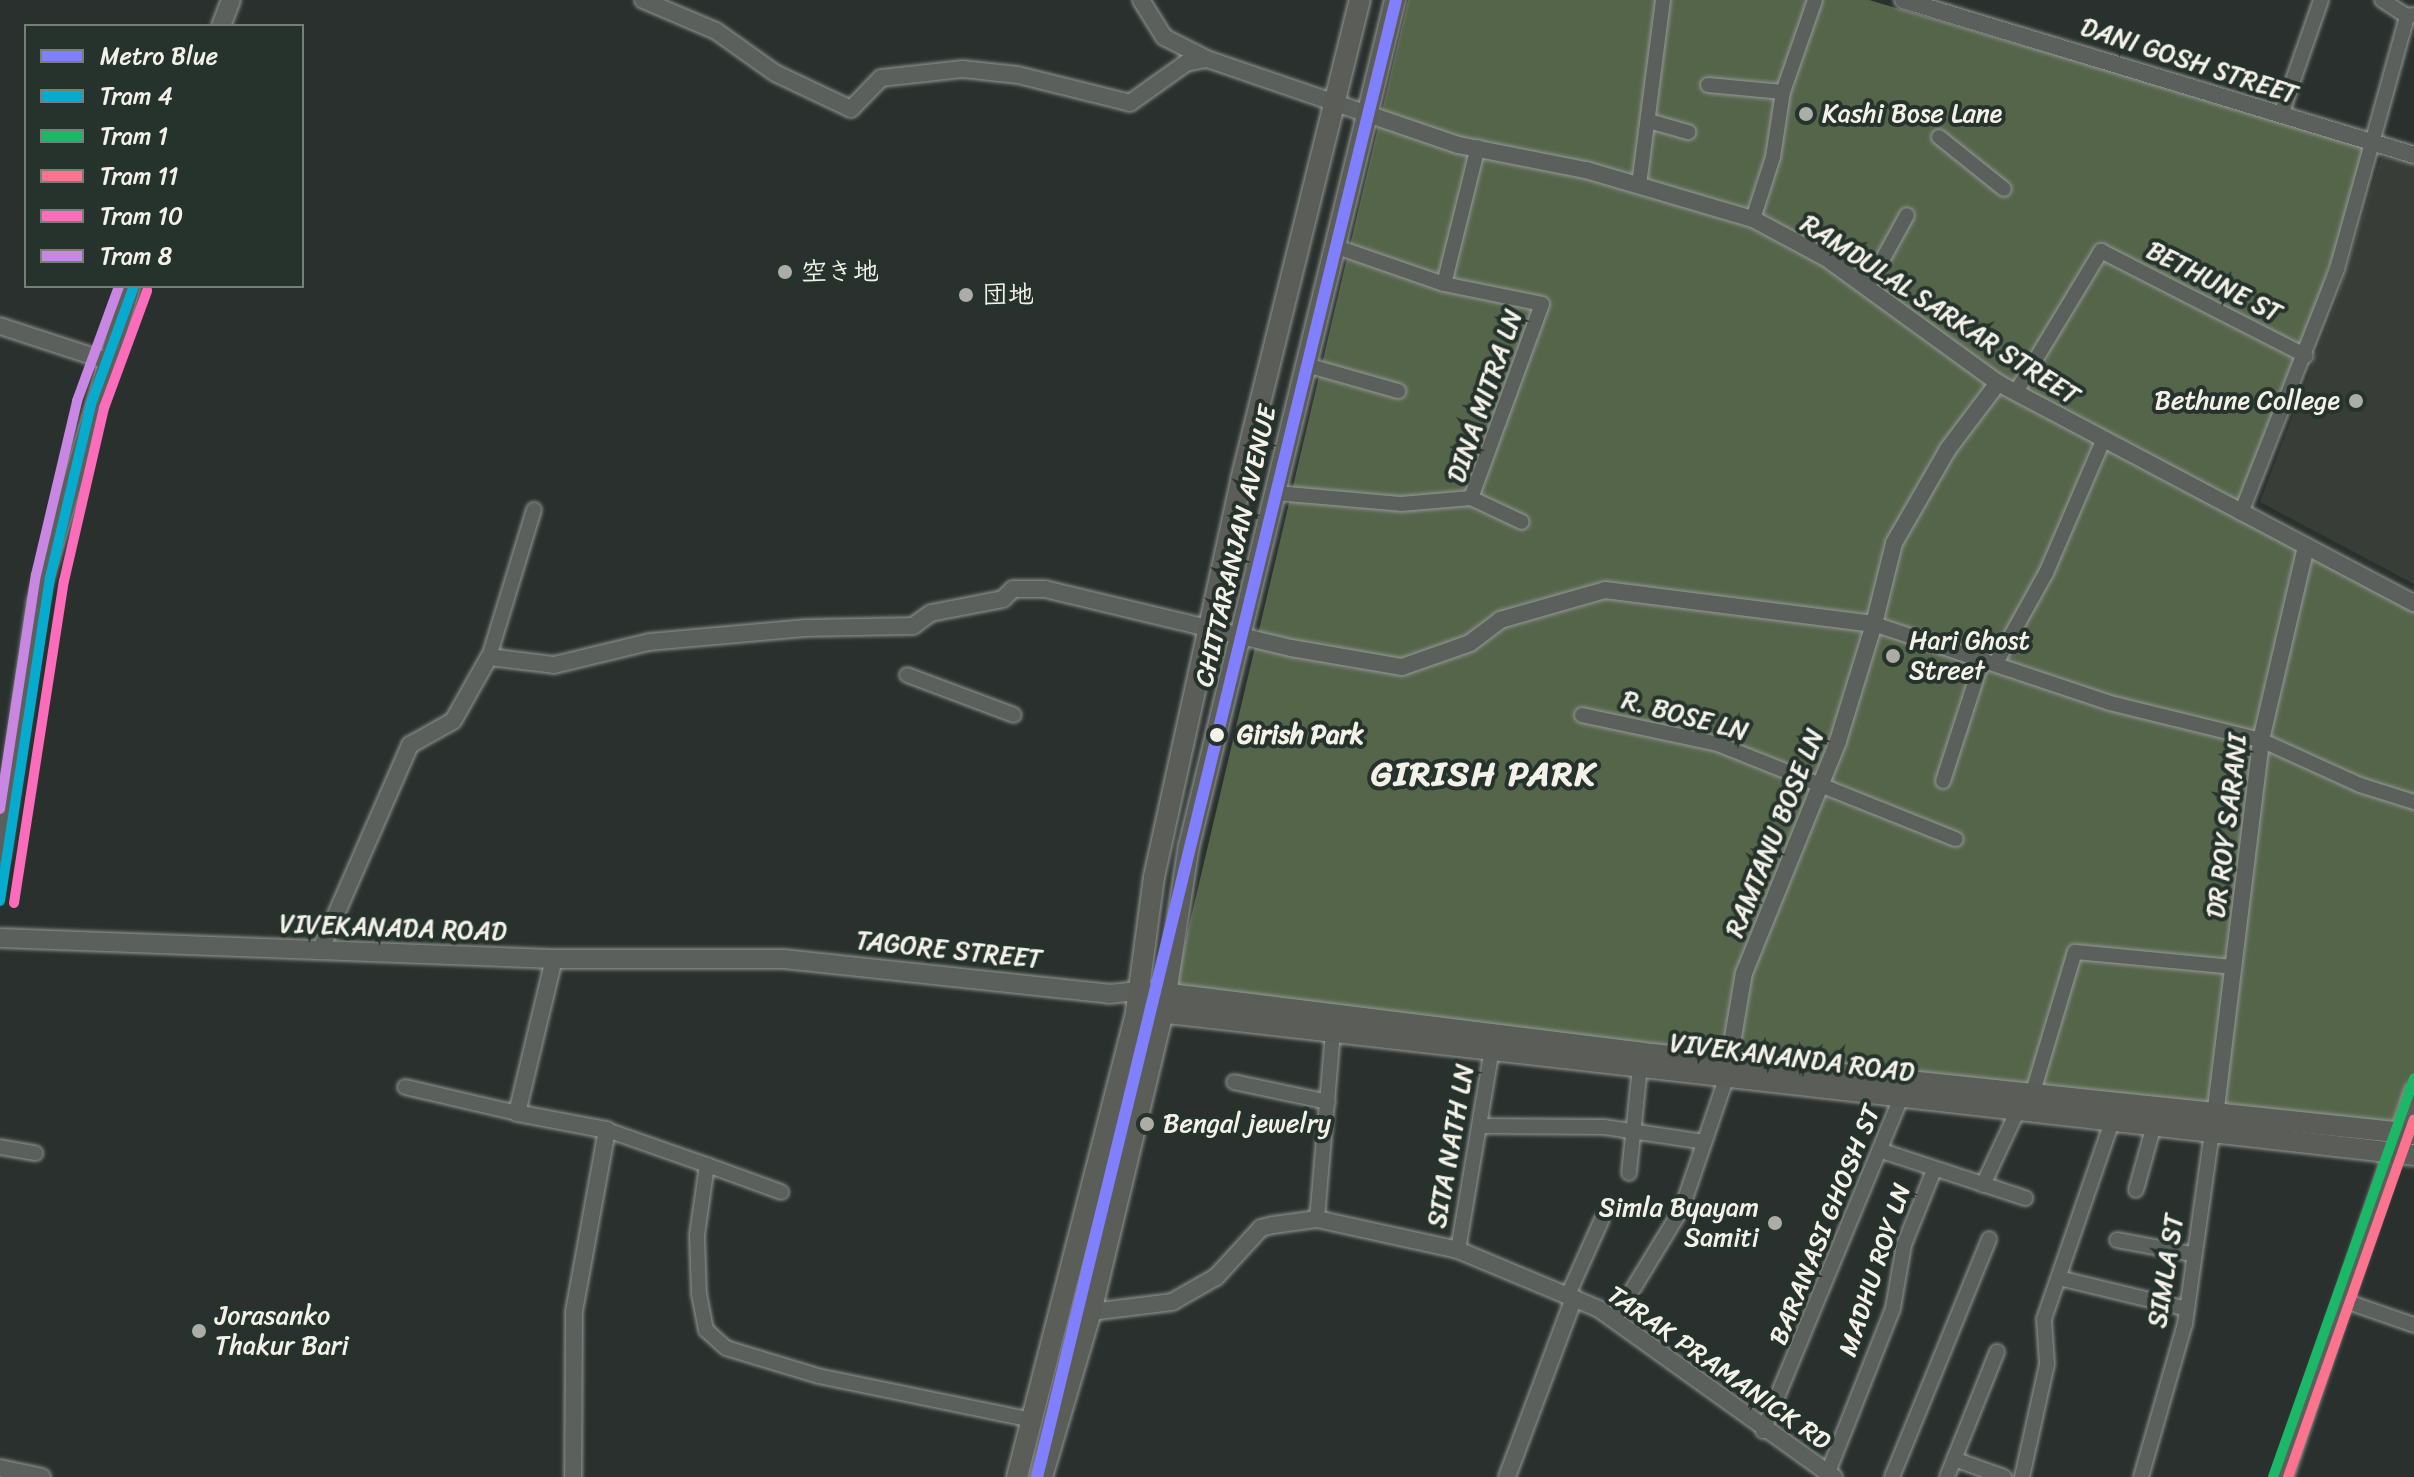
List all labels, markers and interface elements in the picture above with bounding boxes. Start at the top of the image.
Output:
street label: DANI GOSH STREET [2075,11,2303,111]
legend [24,24,304,288]
text: Metro Blue [100,35,218,77]
text: Tram 4 [100,75,173,117]
place label: Kashi Bose Lane [1822,98,2005,130]
marker: Kashi Bose Lane [1797,105,1815,123]
text: Tram 1 [100,115,168,157]
text: Tram 11 [100,155,178,197]
text: Tram 10 [100,195,183,237]
street label: RAMDULAL SARKAR STREET [1794,207,2086,413]
street label: BETHUNE ST [2141,234,2287,330]
text: Tram 8 [100,235,172,277]
place label: 空き地 [801,256,879,288]
marker: 空き地 [776,263,794,281]
place label: 団地 [982,279,1034,311]
marker: 団地 [957,286,975,304]
street label: DINA MITRA LN [1441,305,1529,487]
place label: Bethune College [2155,385,2340,417]
marker: Bethune College [2347,392,2365,410]
street label: CHITTARANJAN AVENUE [1188,402,1284,690]
place label: Hari Ghost Street [1909,625,2031,686]
marker: Hari Ghost Street [1884,647,1902,665]
street label: R. BOSE LN [1617,684,1753,748]
place label: Girish Park [1237,719,1364,751]
marker: Girish Park [1204,722,1230,748]
street label: RAMTANU BOSE LN [1719,723,1831,943]
street label: DR ROY SARANI [2200,733,2254,919]
district label: GIRISH PARK [1374,755,1594,795]
street label: VIVEKANADA ROAD [279,908,507,948]
street label: TAGORE STREET [854,925,1044,975]
street label: VIVEKANANDA ROAD [1668,1028,1916,1088]
street label: SITA NATH LN [1421,1062,1481,1230]
street label: BARANASI GHOSH ST [1763,1101,1887,1349]
place label: Bengal jewelry [1163,1108,1332,1140]
marker: Bengal jewelry [1138,1115,1156,1133]
street label: MADHU ROY LN [1832,1180,1918,1360]
place label: Simla Byayam Samiti [1599,1192,1759,1254]
street label: SIMLA ST [2142,1212,2190,1330]
marker: Simla Byayam Samiti [1766,1214,1784,1232]
street label: TARAK PRAMANICK RD [1601,1279,1837,1457]
place label: Jorasanko Thakur Bari [215,1300,349,1362]
marker: Jorasanko Thakur Bari [190,1322,208,1340]

